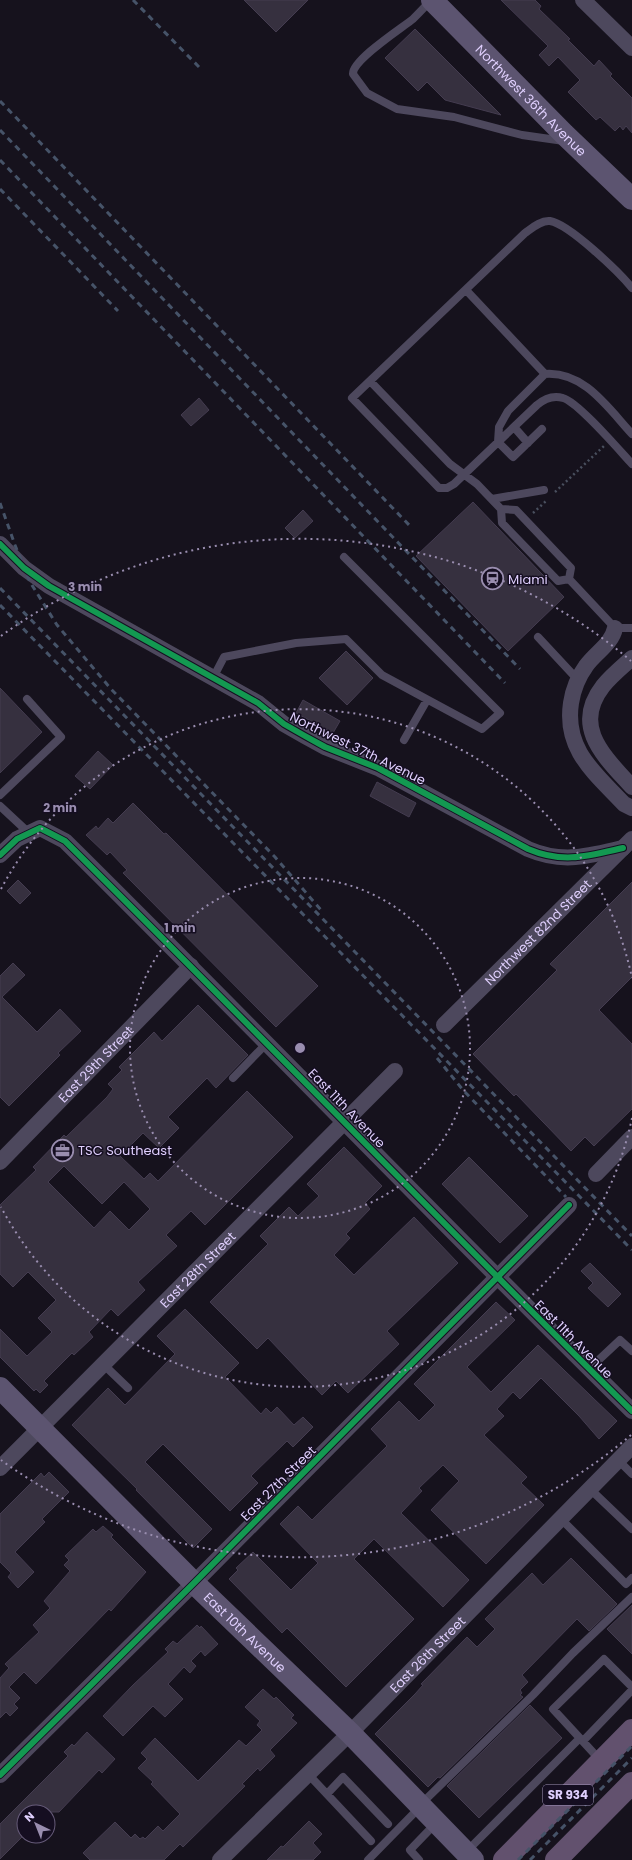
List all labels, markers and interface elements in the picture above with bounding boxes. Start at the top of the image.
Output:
street label: Northwest 36th Avenue [471,41,591,161]
station icon: Miami [479,566,505,592]
place label: Miami [508,570,548,589]
text: 3 min [68,578,102,595]
street label: Northwest 37th Avenue [287,707,429,790]
text: 2 min [43,799,77,816]
street label: Northwest 82nd Street [480,875,596,990]
text: 1 min [164,919,196,936]
street label: East 29th Street [54,1021,138,1107]
centre of rings [293,1041,307,1055]
street label: East 11th Avenue [304,1064,390,1152]
office icon: TSC Southeast [50,1137,76,1163]
place label: TSC Southeast [78,1141,172,1160]
street label: East 28th Street [156,1227,240,1312]
street label: East 11th Avenue [530,1296,617,1383]
street label: East 27th Street [236,1441,320,1525]
street label: East 10th Avenue [199,1588,290,1677]
street label: East 26th Street [386,1612,470,1697]
road number: SR 934 [543,1785,593,1805]
north arrow [16,1804,56,1844]
text: N [21,1808,38,1825]

